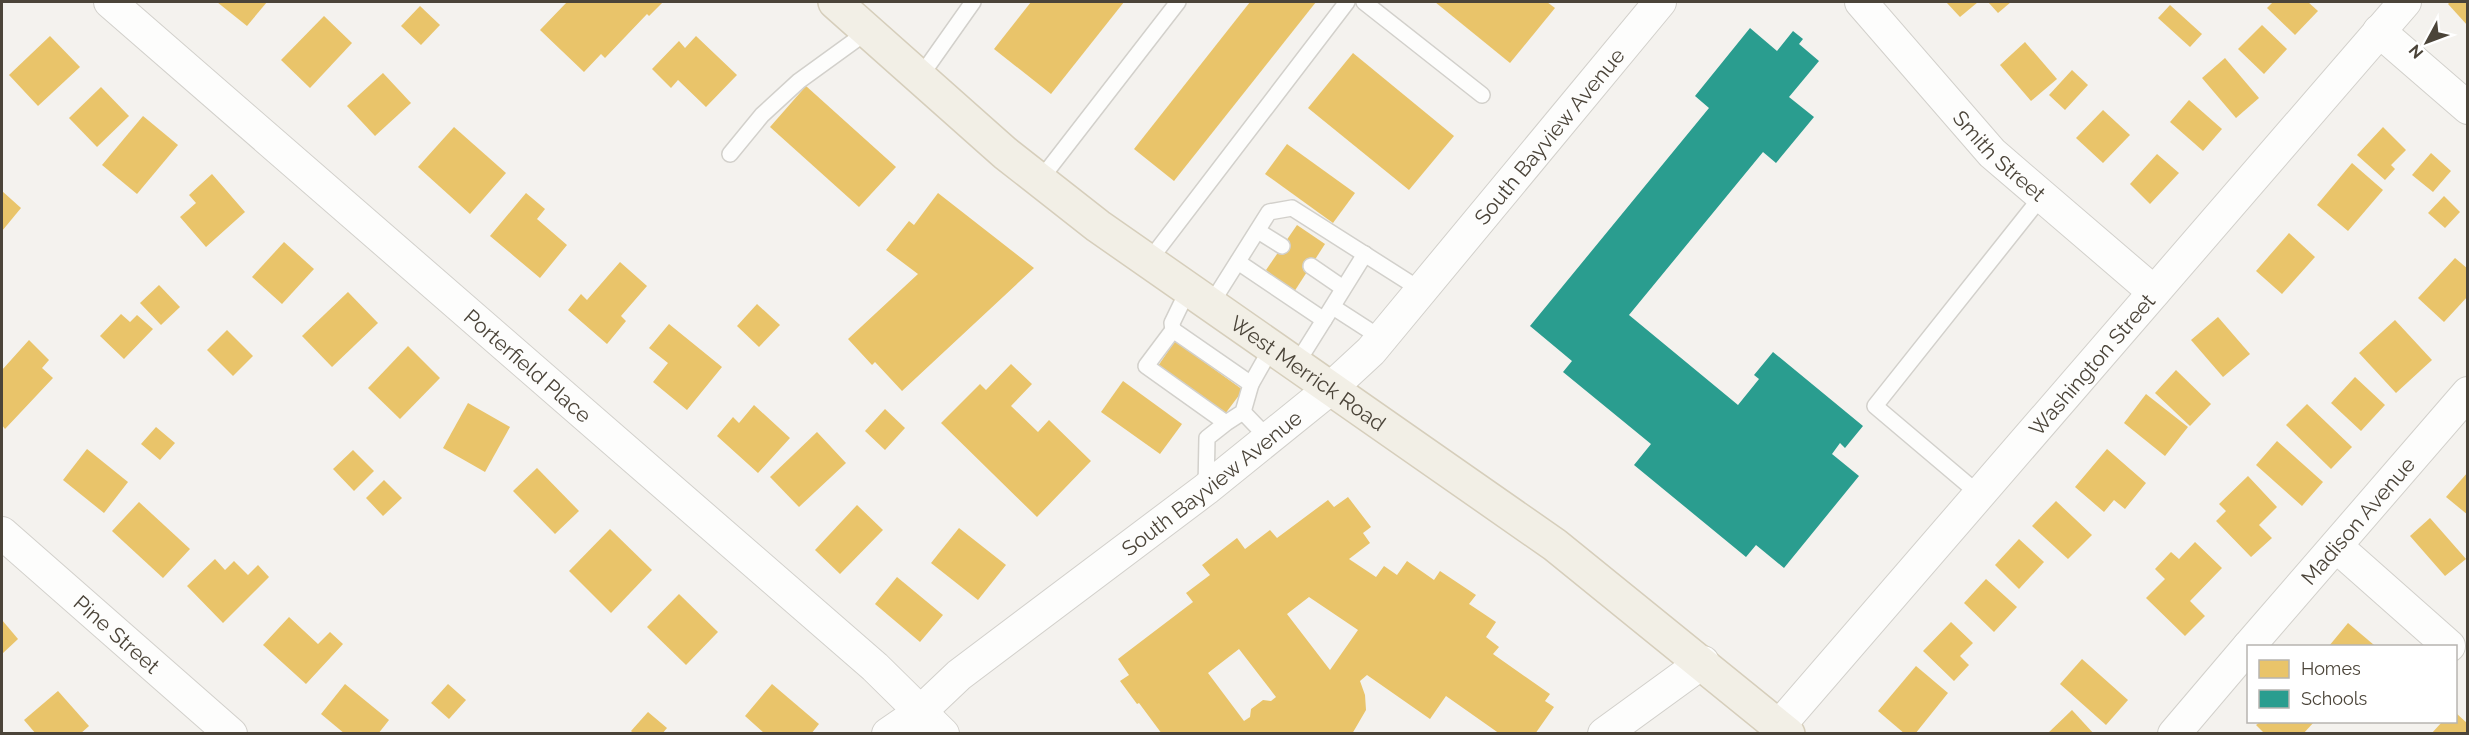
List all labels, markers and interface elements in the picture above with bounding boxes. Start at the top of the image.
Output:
north arrow [2397,12,2457,72]
text: N [2405,41,2427,62]
street label: South Bayview Avenue [1469,43,1629,229]
street label: Smith Street [1948,105,2051,206]
street label: Washington Street [2023,288,2160,441]
street label: Porterfield Place [459,303,597,427]
street label: West Merrick Road [1226,310,1391,436]
street label: South Bayview Avenue [1116,404,1306,561]
street label: Madison Avenue [2296,452,2420,589]
street label: Pine Street [69,590,165,678]
legend [2247,645,2457,723]
text: Homes [2301,658,2361,679]
text: Schools [2301,688,2368,709]

